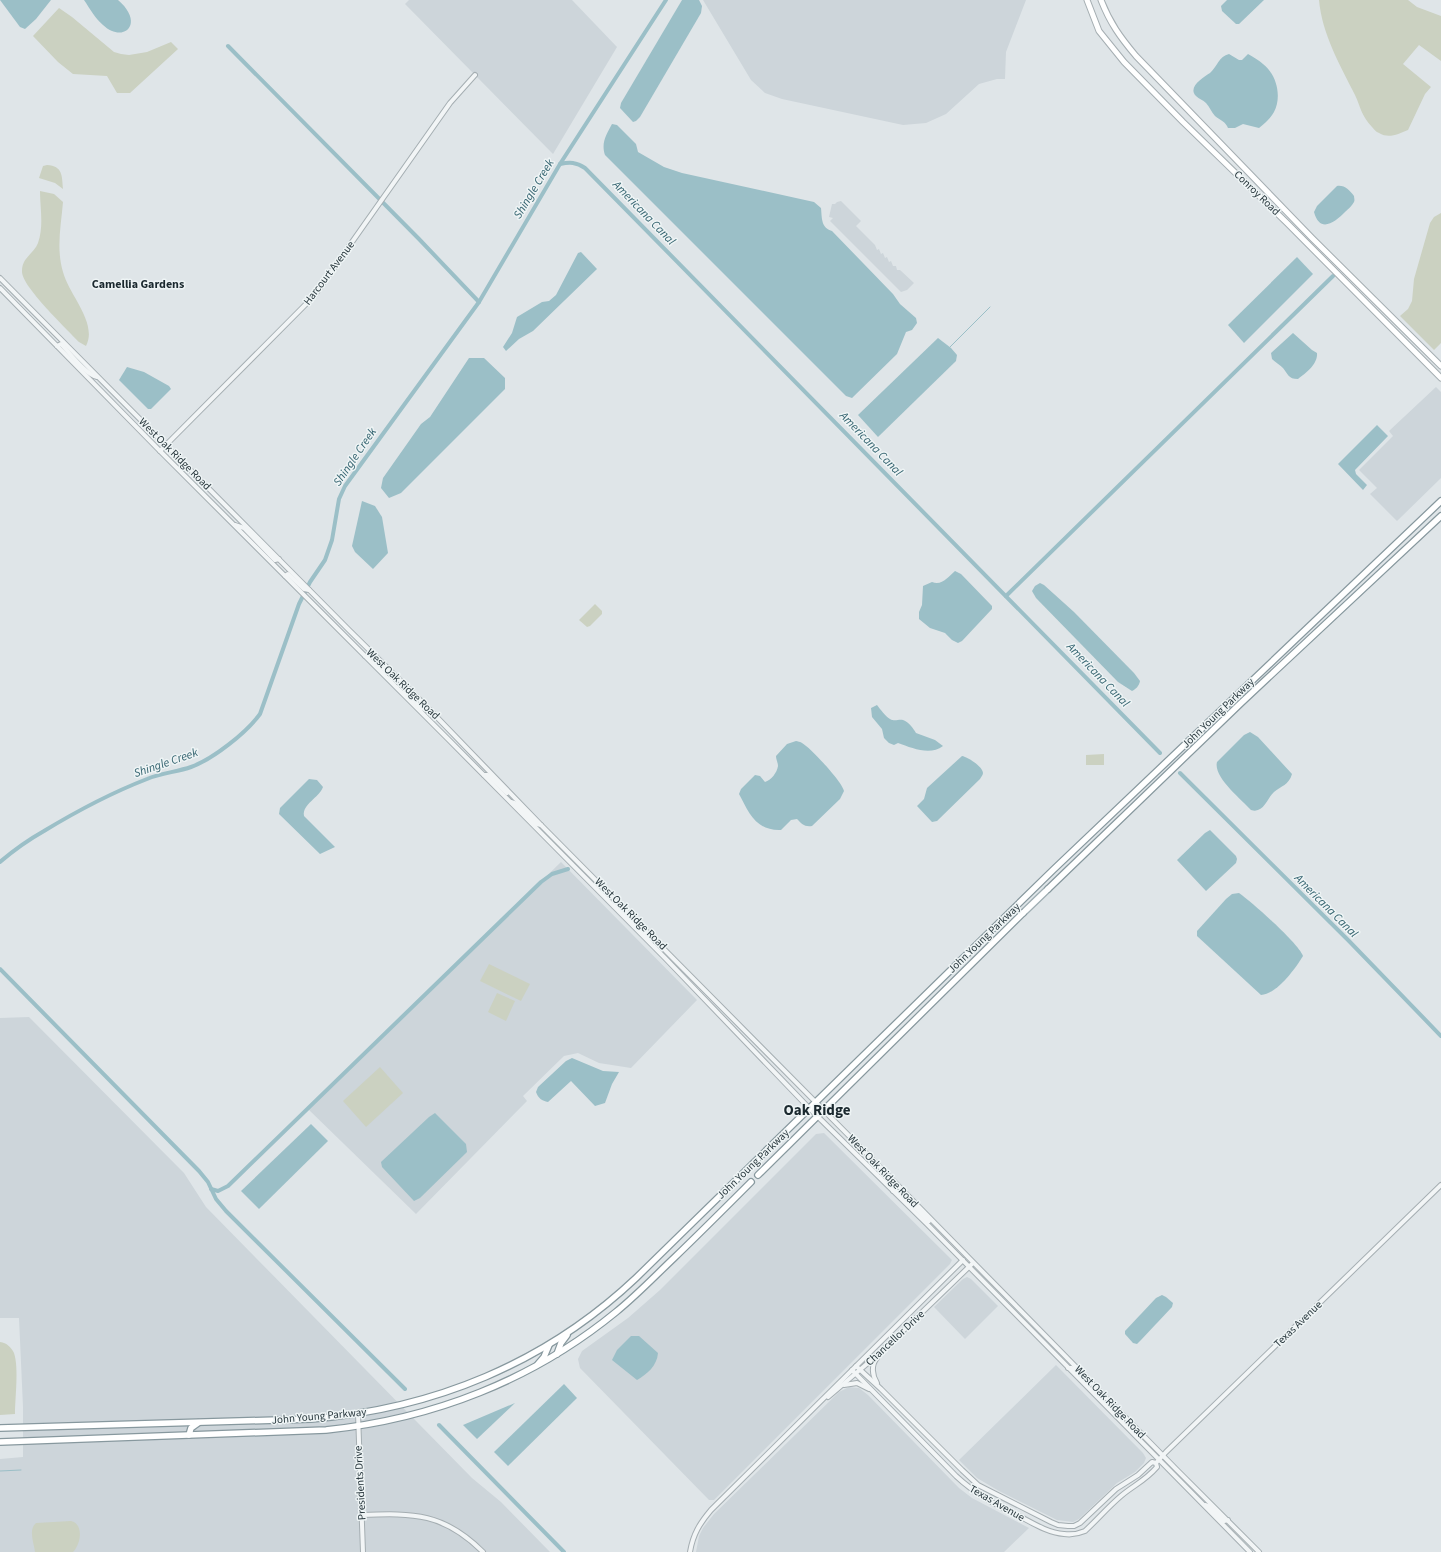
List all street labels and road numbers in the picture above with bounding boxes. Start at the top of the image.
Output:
street label: Conroy Road [1231,167,1283,219]
street label: Harcourt Avenue [300,237,358,308]
street label: West Oak Ridge Road [136,415,214,493]
street label: West Oak Ridge Road [363,645,443,723]
street label: John Young Parkway [1179,675,1257,751]
street label: West Oak Ridge Road [592,875,670,953]
street label: John Young Parkway [945,900,1023,976]
street label: John Young Parkway [714,1126,792,1202]
street label: West Oak Ridge Road [844,1131,922,1211]
street label: Texas Avenue [1271,1297,1326,1351]
street label: Chancellor Drive [862,1306,928,1369]
street label: West Oak Ridge Road [1071,1362,1149,1442]
street label: John Young Parkway [271,1404,367,1428]
street label: Presidents Drive [351,1445,369,1521]
street label: Texas Avenue [967,1481,1028,1525]

